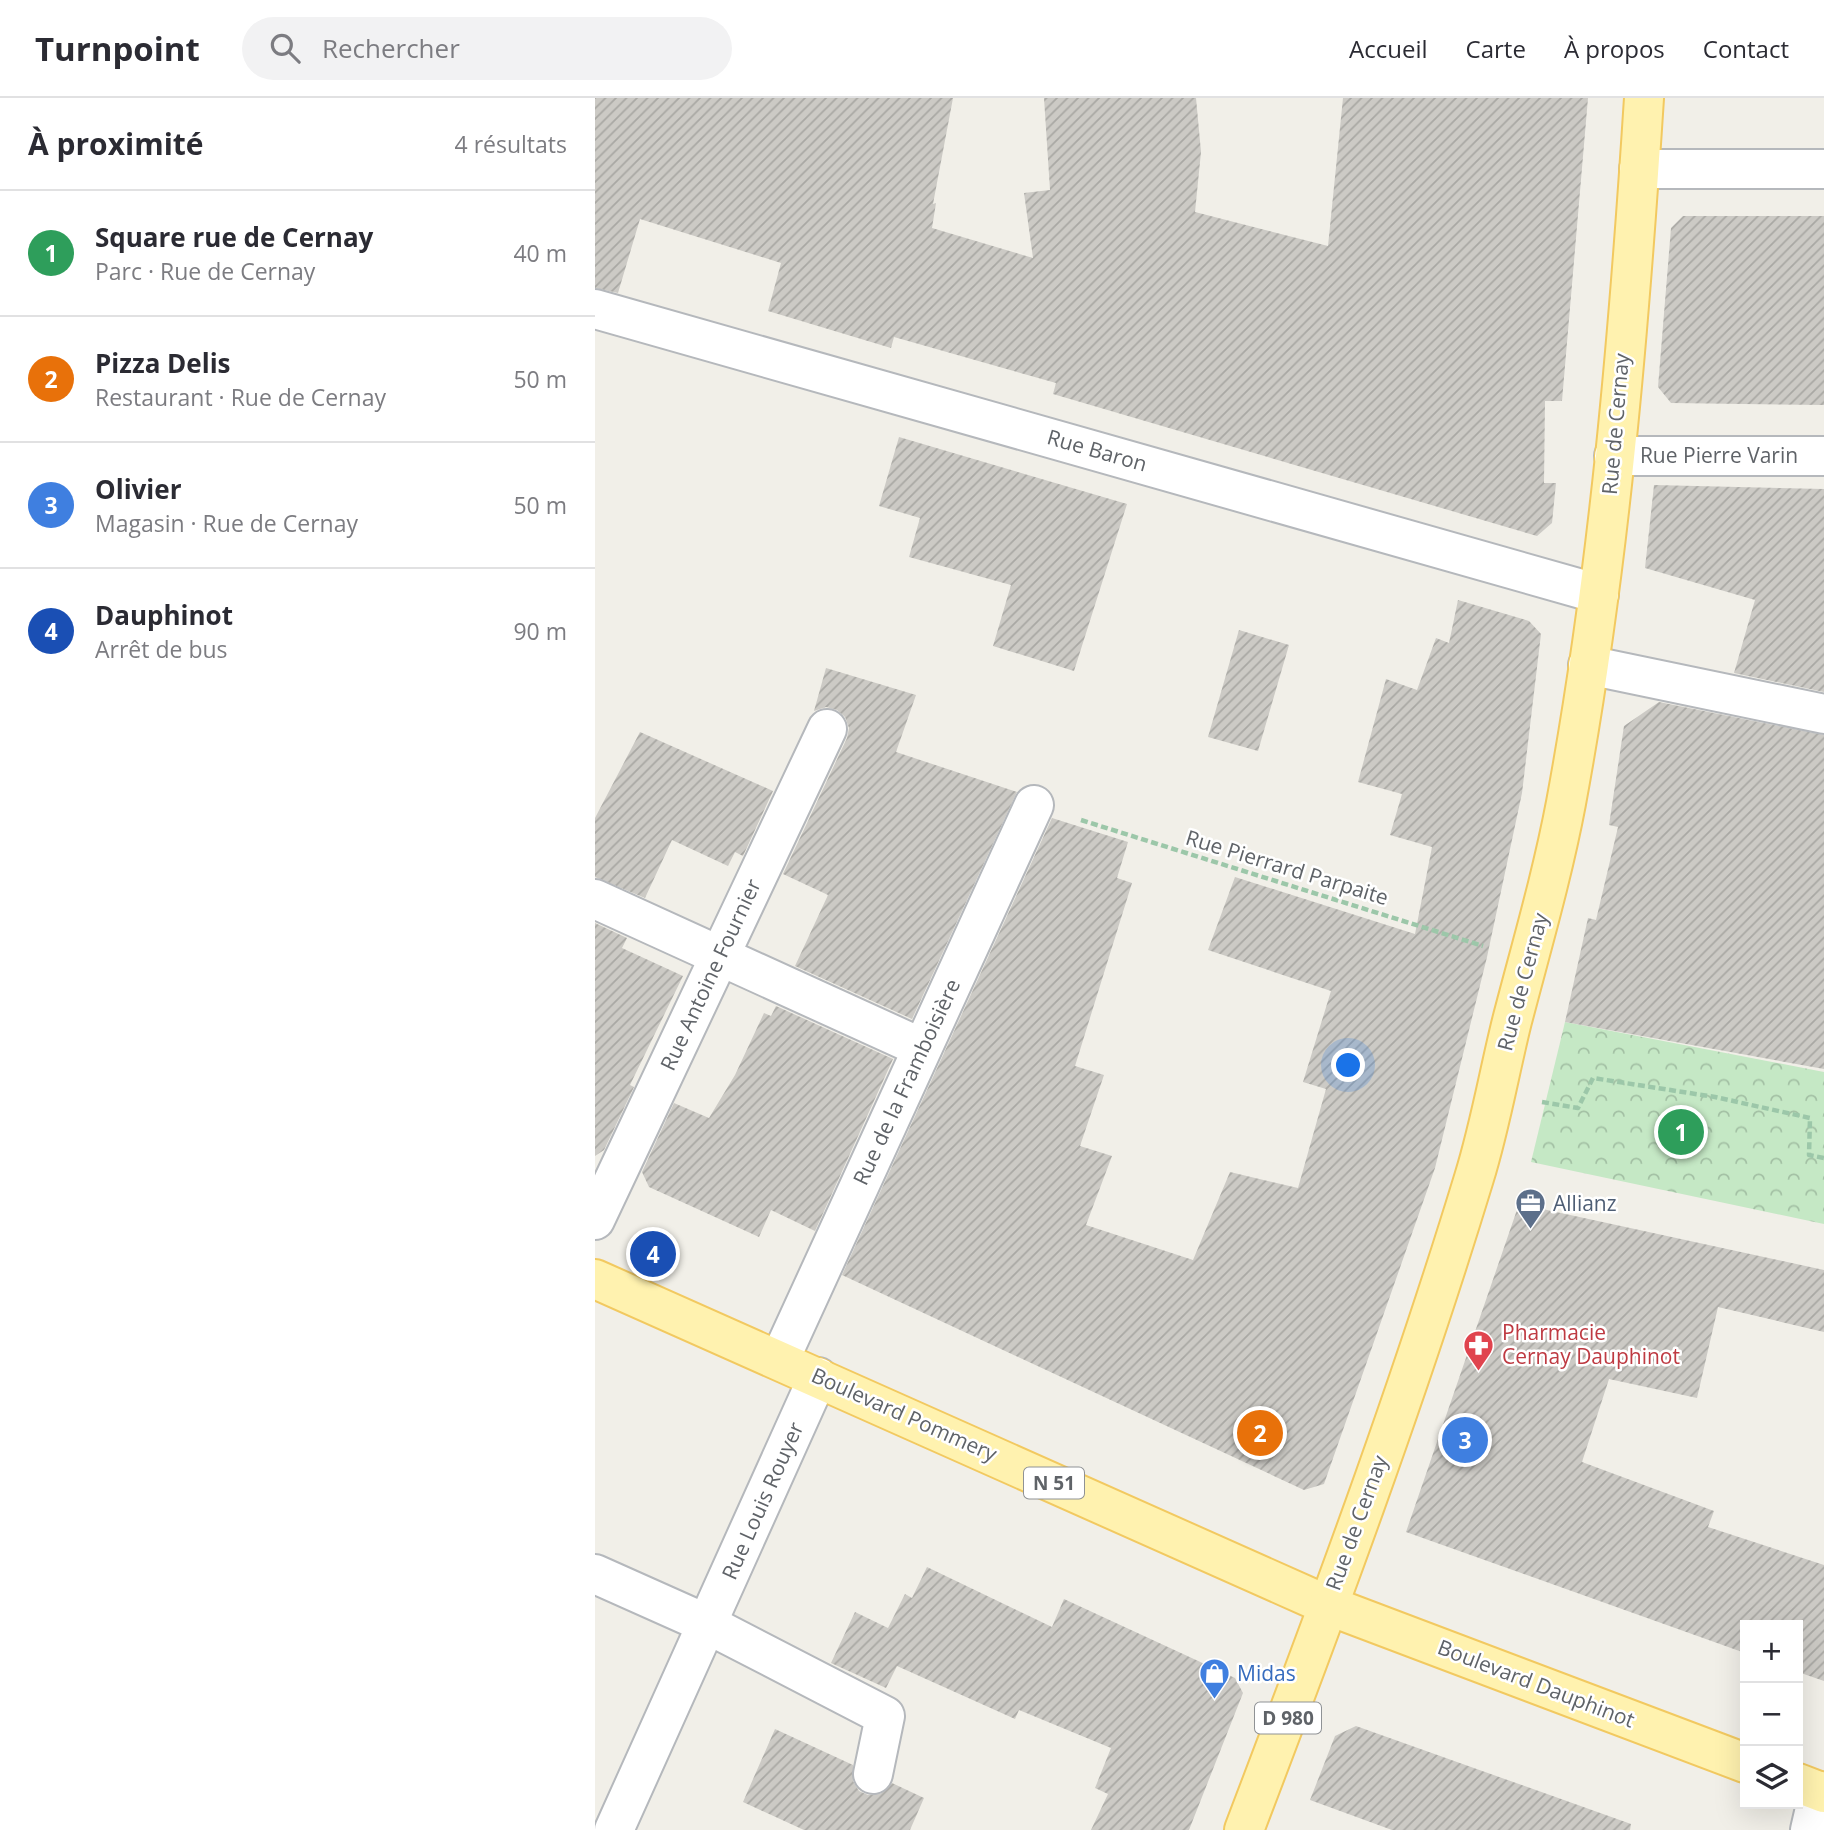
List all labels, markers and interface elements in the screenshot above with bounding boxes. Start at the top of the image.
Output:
search box [242,17,732,80]
text: Turnpoint [35,26,200,71]
icon: search [266,29,304,67]
text: Rechercher [322,30,460,66]
text: Accueil [1349,32,1428,65]
text: Carte [1466,32,1526,65]
text: À propos [1564,32,1665,65]
text: Contact [1703,32,1789,65]
text: À proximité [28,123,204,164]
text: 4 résultats [455,128,567,160]
text: Square rue de Cernay [95,219,373,255]
text: 1 [44,237,58,269]
text: 40 m [513,237,567,269]
text: Parc · Rue de Cernay [95,255,315,287]
text: Pizza Delis [95,345,230,381]
street label: Rue de Cernay [1595,352,1635,496]
text: 2 [44,363,58,395]
text: 50 m [513,363,567,395]
text: Restaurant · Rue de Cernay [95,381,386,413]
street label: Rue Baron [1044,422,1150,478]
street label: Rue Pierre Varin [1640,441,1798,469]
text: Olivier [95,471,181,507]
text: 3 [44,489,58,521]
text: 50 m [513,489,567,521]
text: Magasin · Rue de Cernay [95,507,358,539]
text: Dauphinot [95,597,233,633]
text: 4 [44,615,58,647]
text: 90 m [513,615,567,647]
text: Arrêt de bus [95,633,228,665]
street label: Rue Pierrard Parpaite [1183,823,1392,911]
street label: Rue Antoine Fournier [653,874,767,1075]
street label: Rue de Cernay [1490,909,1554,1054]
street label: Rue de la Framboisière [846,974,966,1189]
your location [1331,1048,1365,1082]
pin: 1 [1658,1106,1704,1158]
office icon: Allianz [1513,1187,1547,1231]
place label: Allianz [1553,1189,1617,1217]
pin: 4 [630,1228,676,1280]
place label: Pharmacie Cernay Dauphinot [1502,1318,1680,1370]
pharmacy icon: Pharmacie Cernay Dauphinot [1462,1328,1496,1372]
street label: Boulevard Pommery [807,1361,1002,1468]
pin: 2 [1237,1407,1283,1459]
pin: 3 [1442,1414,1488,1466]
street label: Rue Louis Rouyer [715,1417,810,1584]
street label: Rue de Cernay [1319,1451,1394,1594]
road number: N 51 [1024,1468,1084,1498]
map controls [1740,1620,1803,1809]
button: + [1740,1620,1803,1683]
street label: Boulevard Dauphinot [1434,1633,1639,1734]
shop icon: Midas [1197,1657,1231,1701]
place label: Midas [1237,1659,1296,1687]
button: − [1740,1683,1803,1746]
road number: D 980 [1255,1702,1321,1734]
button: layers [1740,1746,1803,1809]

